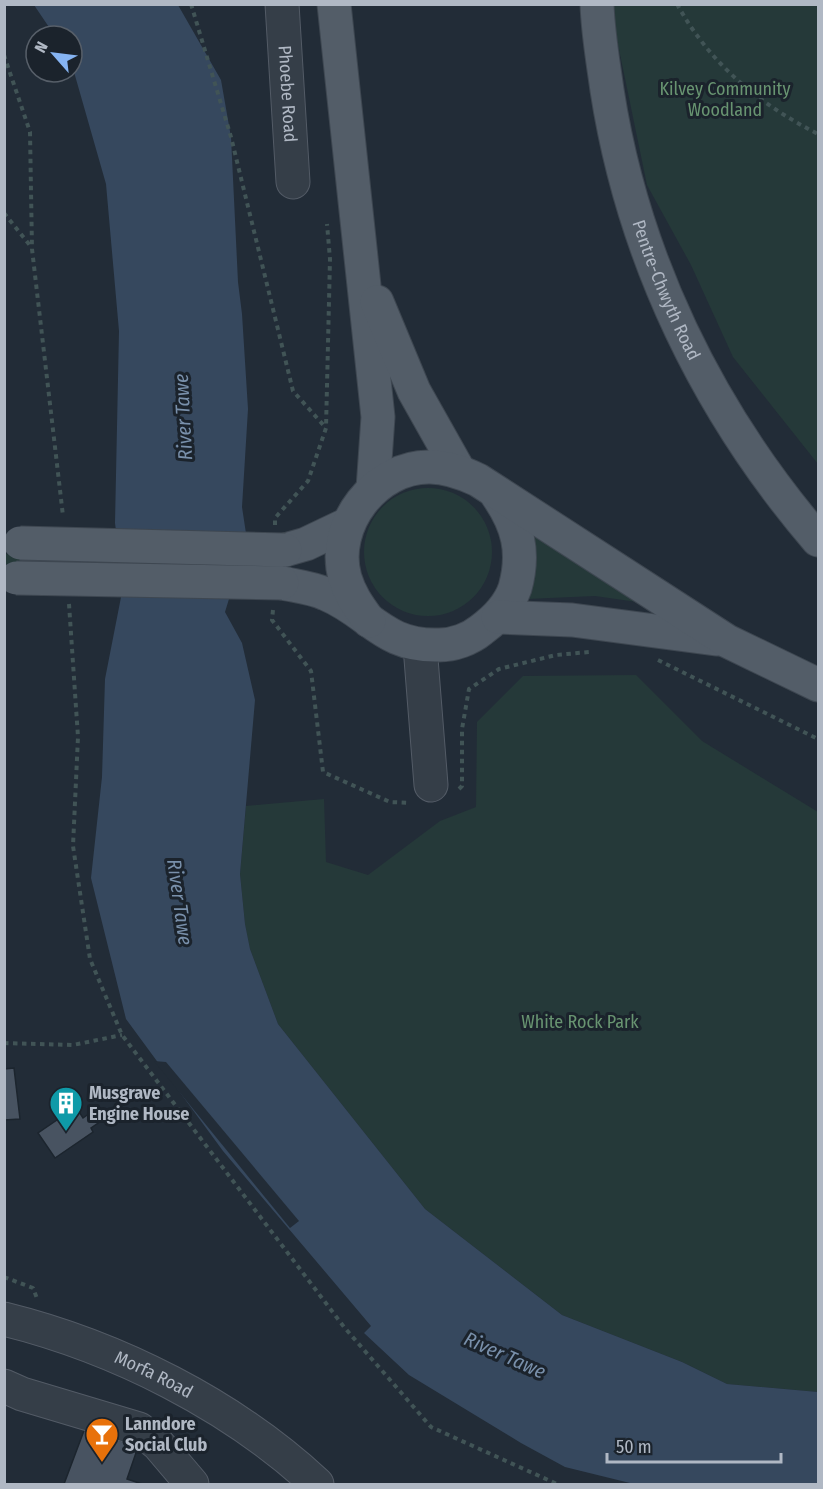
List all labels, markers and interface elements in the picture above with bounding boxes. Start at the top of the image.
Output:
north arrow [24,24,84,84]
text: N [31,38,52,56]
street label: Phoebe Road [274,45,302,143]
park label: Kilvey Community Woodland [660,78,790,121]
street label: Pentre-Chwyth Road [627,217,705,364]
water label: River Tawe [169,373,197,461]
water label: River Tawe [162,857,198,947]
park label: White Rock Park [521,1011,639,1033]
place label: Musgrave Engine House [89,1082,190,1125]
building icon: Musgrave Engine House [48,1085,84,1132]
water label: River Tawe [461,1326,550,1384]
street label: Morfa Road [111,1346,197,1403]
place label: Lanndore Social Club [125,1413,207,1456]
bar icon: Lanndore Social Club [84,1416,120,1463]
scale bar [607,1426,781,1464]
text: 50 m [616,1436,652,1458]

